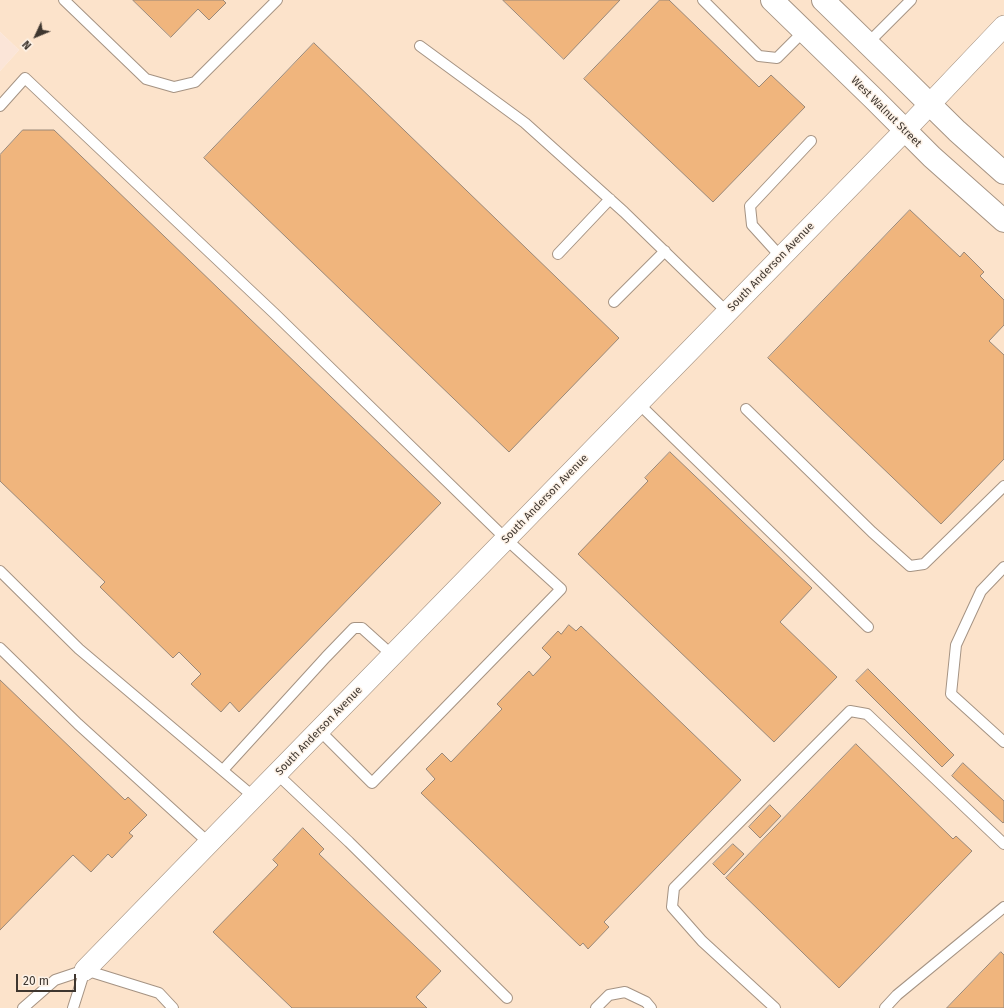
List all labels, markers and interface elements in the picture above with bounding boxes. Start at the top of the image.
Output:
north arrow [16,16,56,56]
text: N [20,38,34,52]
street label: West Walnut Street [848,74,924,150]
street label: South Anderson Avenue [725,220,817,314]
street label: South Anderson Avenue [499,452,591,546]
street label: South Anderson Avenue [273,684,365,778]
scale bar [18,966,78,992]
text: 20 m [23,974,49,988]

